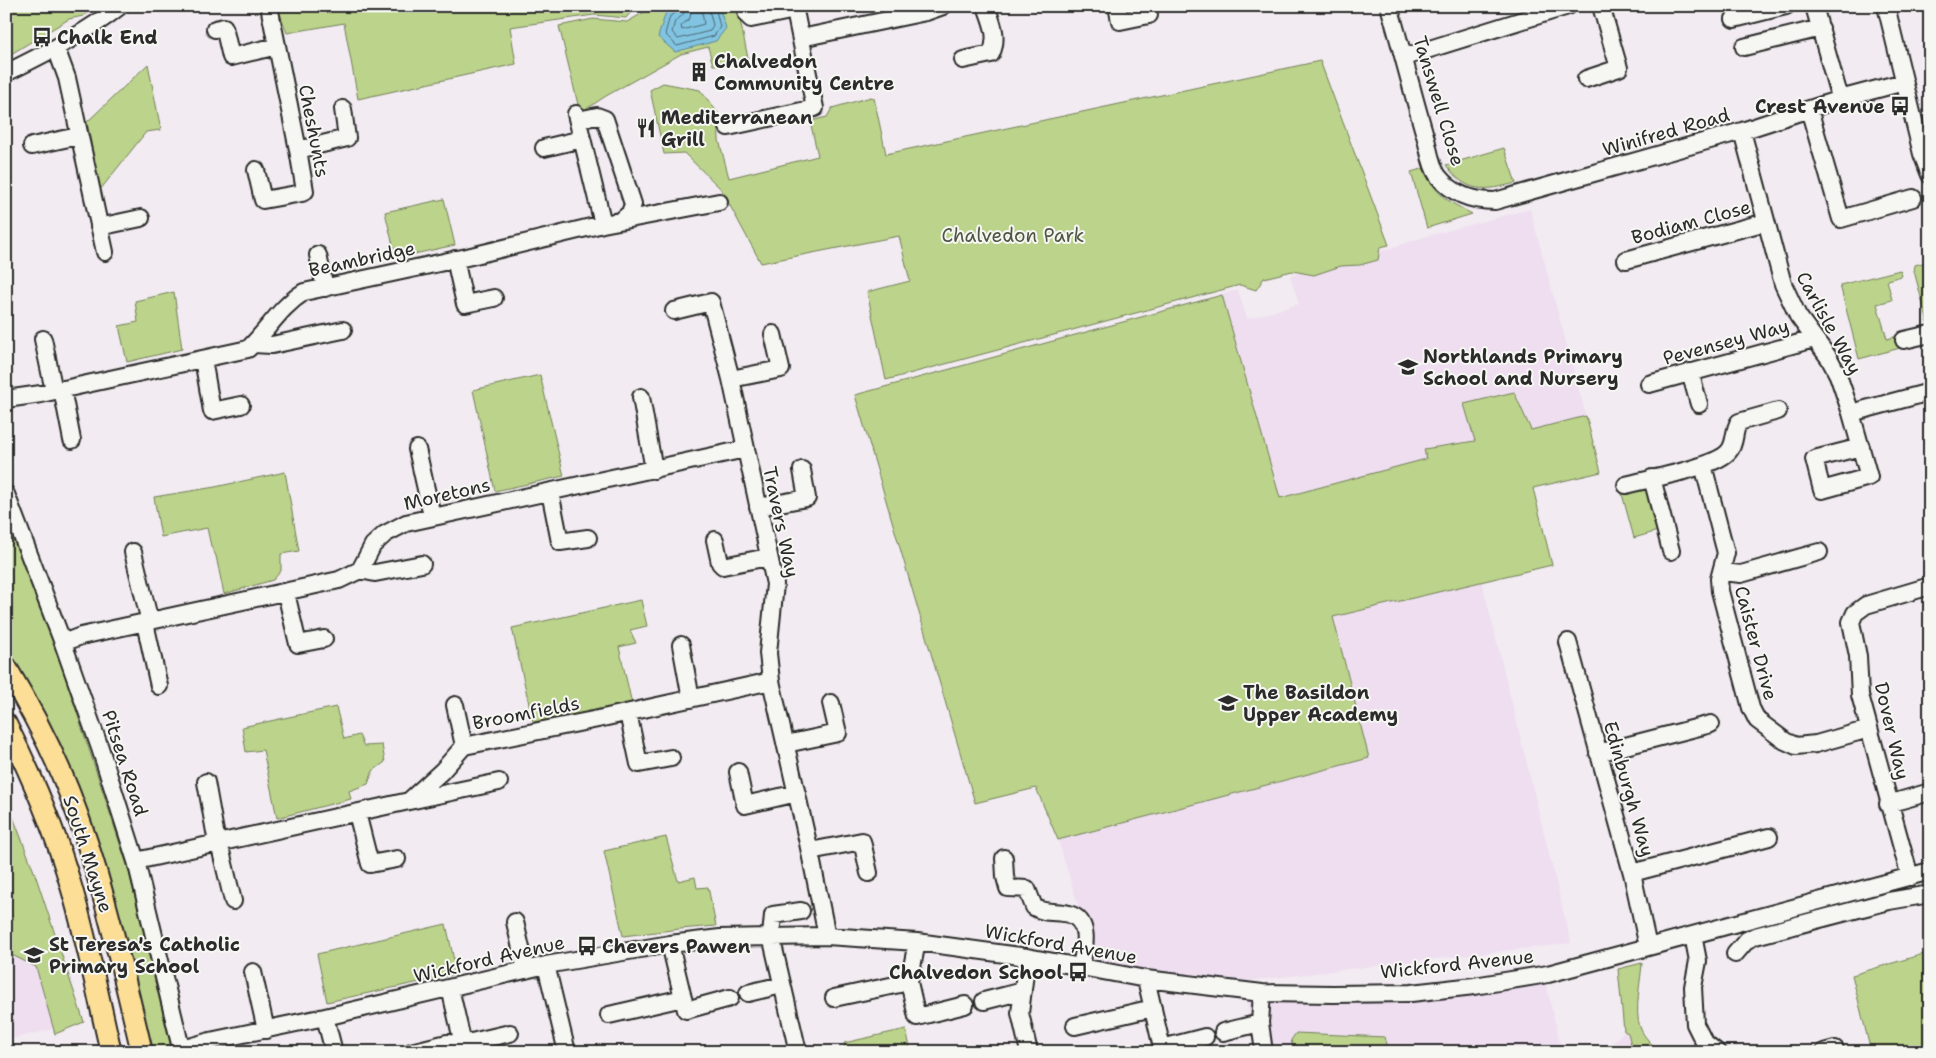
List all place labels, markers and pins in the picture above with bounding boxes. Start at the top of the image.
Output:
place label: Chalk End [57,25,158,50]
bus stop icon: Chalk End [31,26,53,48]
place label: Chalvedon Community Centre [714,49,894,96]
building icon: Chalvedon Community Centre [688,61,710,83]
place label: Crest Avenue [1755,94,1885,119]
bus stop icon: Crest Avenue [1889,95,1911,117]
place label: Mediterranean Grill [661,105,813,152]
restaurant icon: Mediterranean Grill [635,117,657,139]
place label: Northlands Primary School and Nursery [1423,344,1623,391]
school or university icon: Northlands Primary School and Nursery [1397,356,1419,378]
place label: The Basildon Upper Academy [1243,680,1398,727]
school or university icon: The Basildon Upper Academy [1217,692,1239,714]
place label: St Teresa's Catholic Primary School [49,932,240,979]
place label: Chevers Pawen [602,934,751,959]
bus stop icon: Chevers Pawen [576,935,598,957]
school or university icon: St Teresa's Catholic Primary School [23,944,45,966]
place label: Chalvedon School [889,960,1063,985]
bus stop icon: Chalvedon School [1067,961,1089,983]

